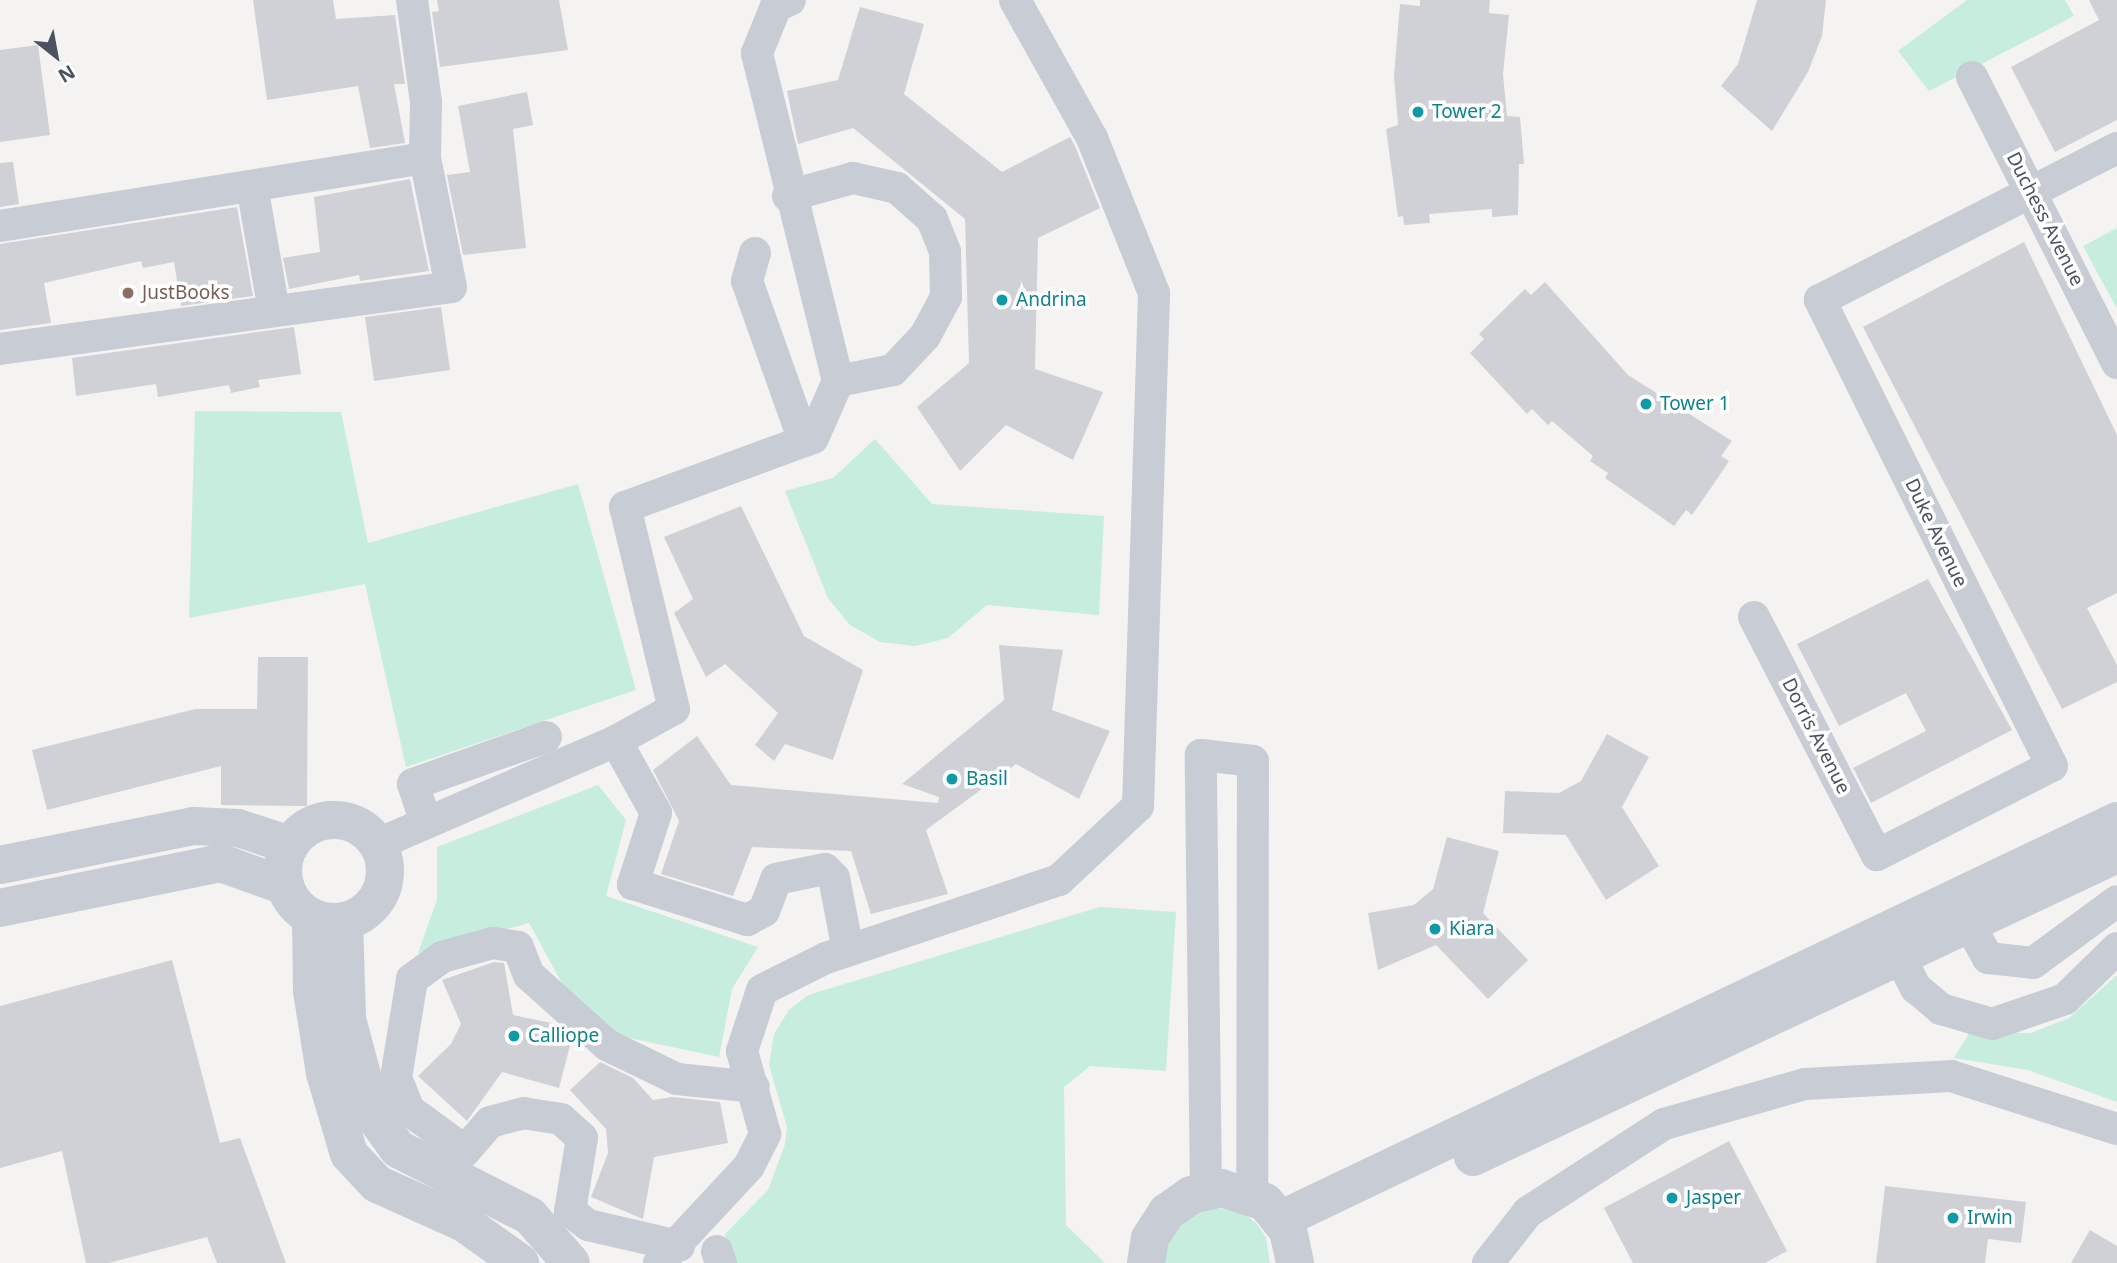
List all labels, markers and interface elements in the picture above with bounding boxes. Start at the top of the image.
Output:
north arrow [21,21,91,91]
text: N [54,59,80,89]
place label: Tower 2 [1432,101,1502,123]
marker: Tower 2 [1410,104,1426,120]
street label: Duchess Avenue [2001,148,2089,290]
place label: JustBooks [142,282,229,304]
marker: JustBooks [120,285,136,301]
place label: Andrina [1016,289,1087,311]
marker: Andrina [994,292,1010,308]
place label: Tower 1 [1660,393,1730,415]
marker: Tower 1 [1638,396,1654,412]
street label: Duke Avenue [1900,475,1972,591]
street label: Dorris Avenue [1777,674,1855,798]
place label: Basil [966,768,1008,790]
marker: Basil [944,771,960,787]
place label: Kiara [1449,918,1494,940]
marker: Kiara [1427,921,1443,937]
place label: Calliope [528,1025,599,1047]
marker: Calliope [506,1028,522,1044]
place label: Jasper [1686,1187,1741,1209]
marker: Jasper [1664,1190,1680,1206]
place label: Irwin [1967,1207,2013,1229]
marker: Irwin [1945,1210,1961,1226]

